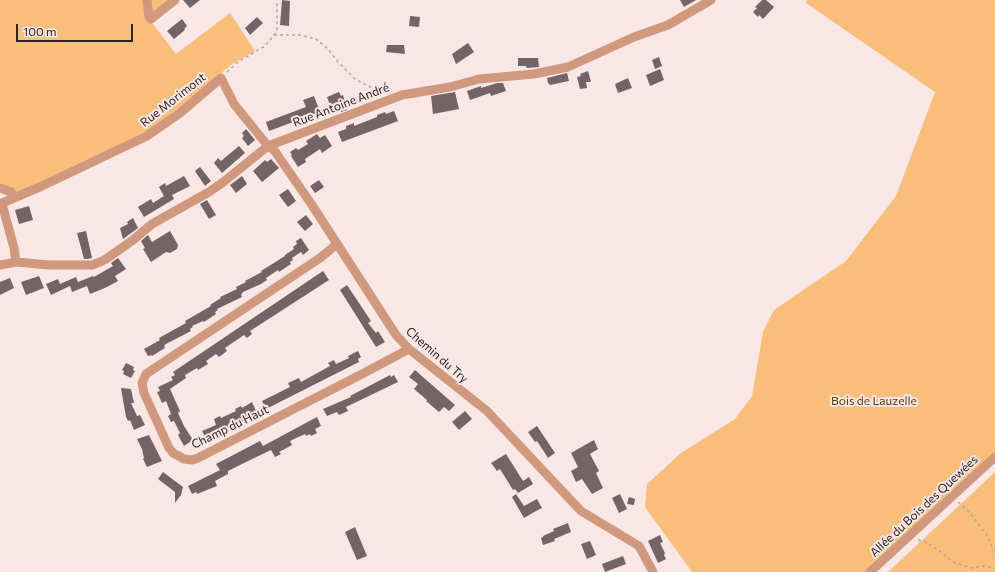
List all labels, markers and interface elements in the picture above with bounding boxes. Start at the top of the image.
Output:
scale bar [18,16,135,42]
text: 100 m [23,24,57,38]
street label: Rue Morimont [137,70,209,130]
street label: Rue Antoine André [291,80,391,130]
street label: Chemin du Try [403,324,471,386]
park label: Bois de Lauzelle [831,394,917,408]
street label: Champ du Haut [189,402,271,452]
street label: Allée du Bois des Quewées [867,452,981,560]

